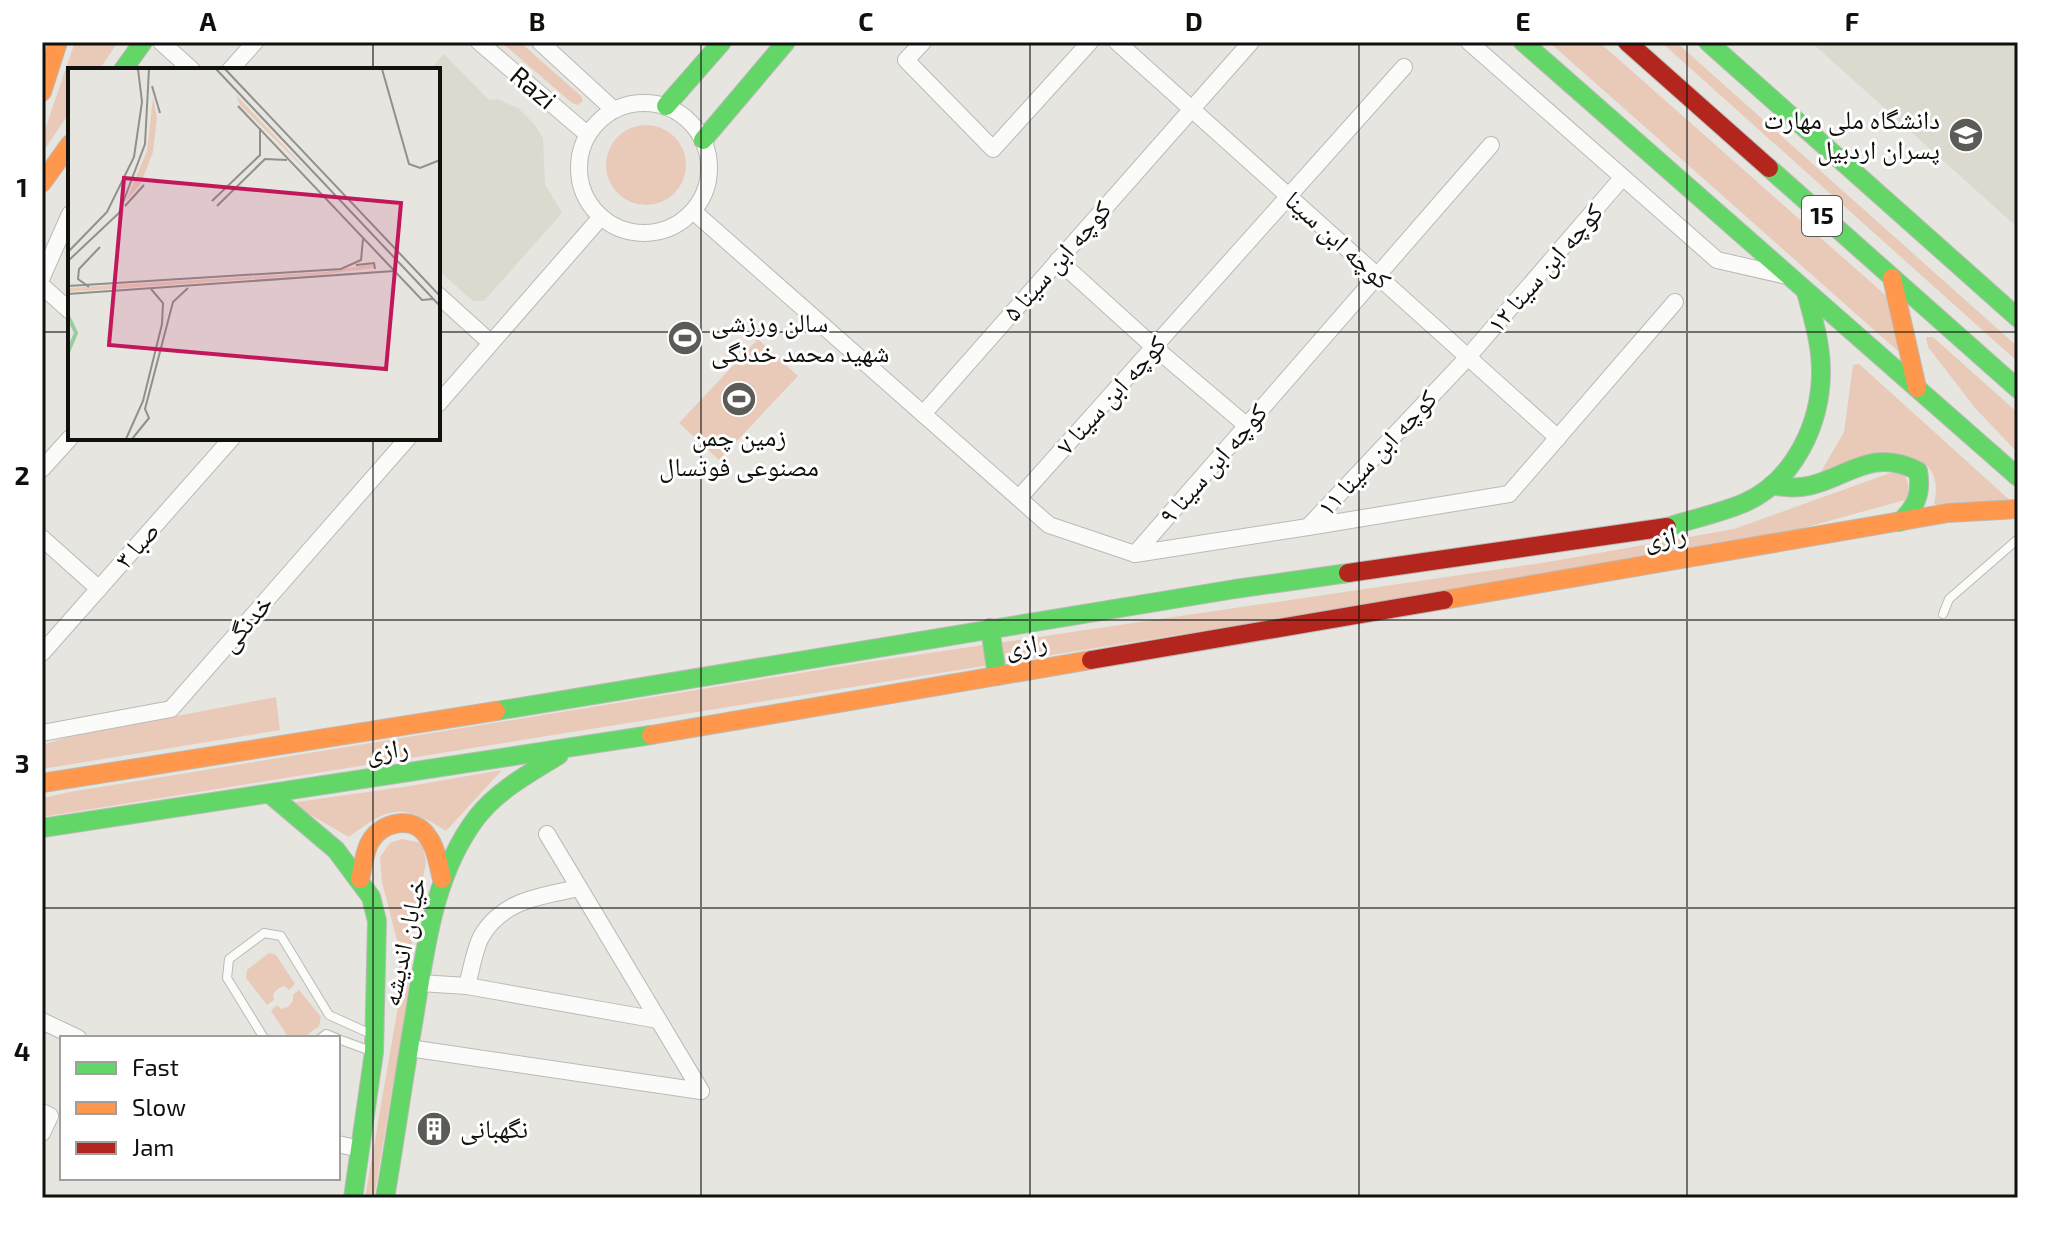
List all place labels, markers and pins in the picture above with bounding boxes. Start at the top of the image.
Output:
place label: دانشگاه ملی مهارت پسران اردبیل [1763,103,1940,166]
school or university icon: دانشگاه ملی مهارت پسران اردبیل [1947,116,1985,154]
place label: سالن ورزشی شهید محمد خدنگی [711,306,889,369]
sports icon: سالن ورزشی شهید محمد خدنگی [666,319,704,357]
sports icon: زمین چمن مصنوعی فوتسال [720,380,758,418]
place label: زمین چمن مصنوعی فوتسال [659,420,819,483]
building icon: نگهبانی [415,1110,453,1148]
place label: نگهبانی [460,1112,528,1145]

